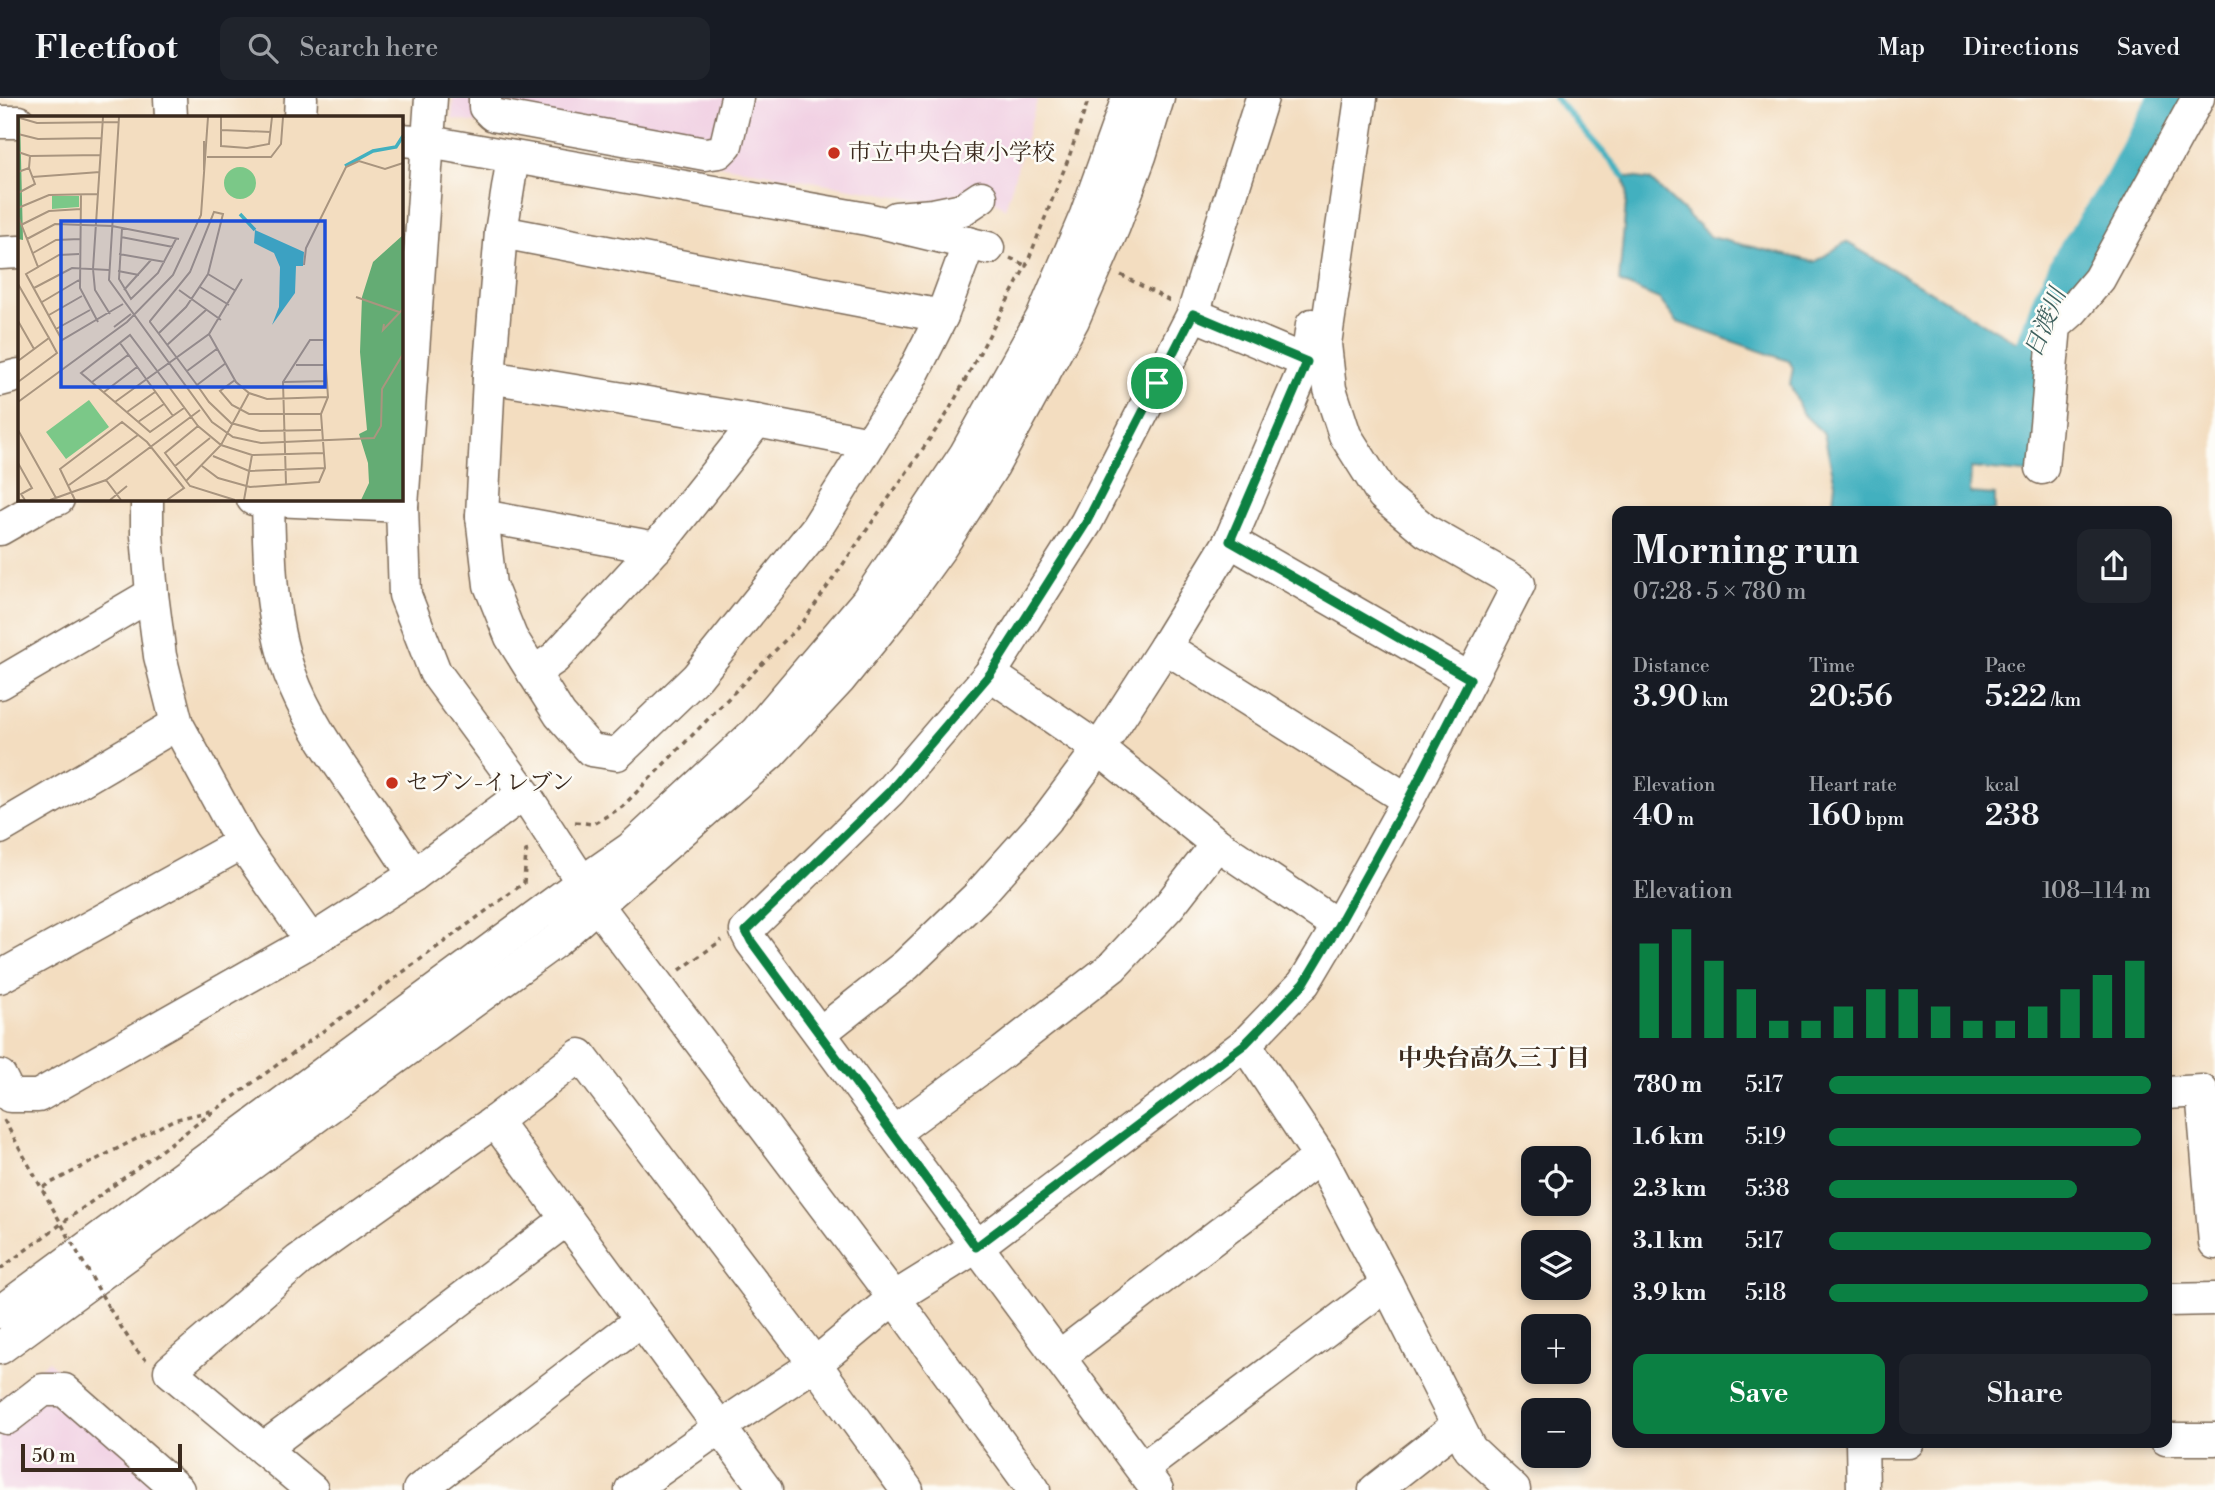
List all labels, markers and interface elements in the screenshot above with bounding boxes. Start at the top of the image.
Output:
search box [220,17,710,80]
text: Fleetfoot [35,28,178,69]
icon: search [244,29,282,67]
text: Search here [300,32,438,64]
text: Map [1878,33,1925,63]
text: Directions [1963,33,2079,63]
text: Saved [2117,33,2180,63]
inset map [18,116,402,500]
place label: 市立中央台東小学校 [848,139,1055,167]
marker: 市立中央台東小学校 [826,145,842,161]
water label: 日渡川 [2019,281,2075,362]
pin [1127,353,1187,413]
icon: arrive [1138,364,1176,402]
text: Morning run [1633,528,1859,575]
button: share [2077,529,2151,603]
text: 07:28 · 5 × 780 m [1633,578,1806,606]
text: Distance [1633,654,1710,678]
text: Time [1809,654,1855,678]
text: Pace [1985,654,2026,678]
text: 3.90 [1633,678,1698,716]
text: 20:56 [1809,678,1893,716]
text: 5:22 [1985,678,2047,716]
text: km [1698,688,1729,712]
text: /km [2047,688,2081,712]
place label: セブン-イレブン [406,769,574,797]
text: Elevation [1633,773,1715,797]
text: Heart rate [1809,773,1897,797]
text: kcal [1985,773,2019,797]
marker: セブン-イレブン [384,775,400,791]
text: 40 [1633,797,1674,835]
text: 160 [1809,797,1862,835]
text: 238 [1985,797,2040,835]
text: m [1674,807,1694,831]
text: bpm [1862,807,1904,831]
text: Elevation [1633,877,1733,905]
text: 108–114 m [2042,877,2151,905]
district label: 中央台高久三丁目 [1398,1044,1590,1074]
text: 780 m [1633,1071,1702,1099]
text: 5:17 [1745,1071,1783,1099]
text: 1.6 km [1633,1123,1704,1151]
text: 5:19 [1745,1123,1786,1151]
map controls [1521,1146,1591,1468]
button: locate [1521,1146,1591,1216]
text: 2.3 km [1633,1175,1706,1203]
text: 5:38 [1745,1175,1790,1203]
text: 3.1 km [1633,1227,1703,1255]
text: 5:17 [1745,1227,1783,1255]
button: layers [1521,1230,1591,1300]
text: 3.9 km [1633,1279,1706,1307]
text: 5:18 [1745,1279,1786,1307]
button: + [1521,1314,1591,1384]
button: Save [1633,1354,1885,1434]
button: Share [1899,1354,2151,1434]
button: − [1521,1398,1591,1468]
scale bar [21,1441,182,1473]
text: 50 m [32,1444,76,1468]

